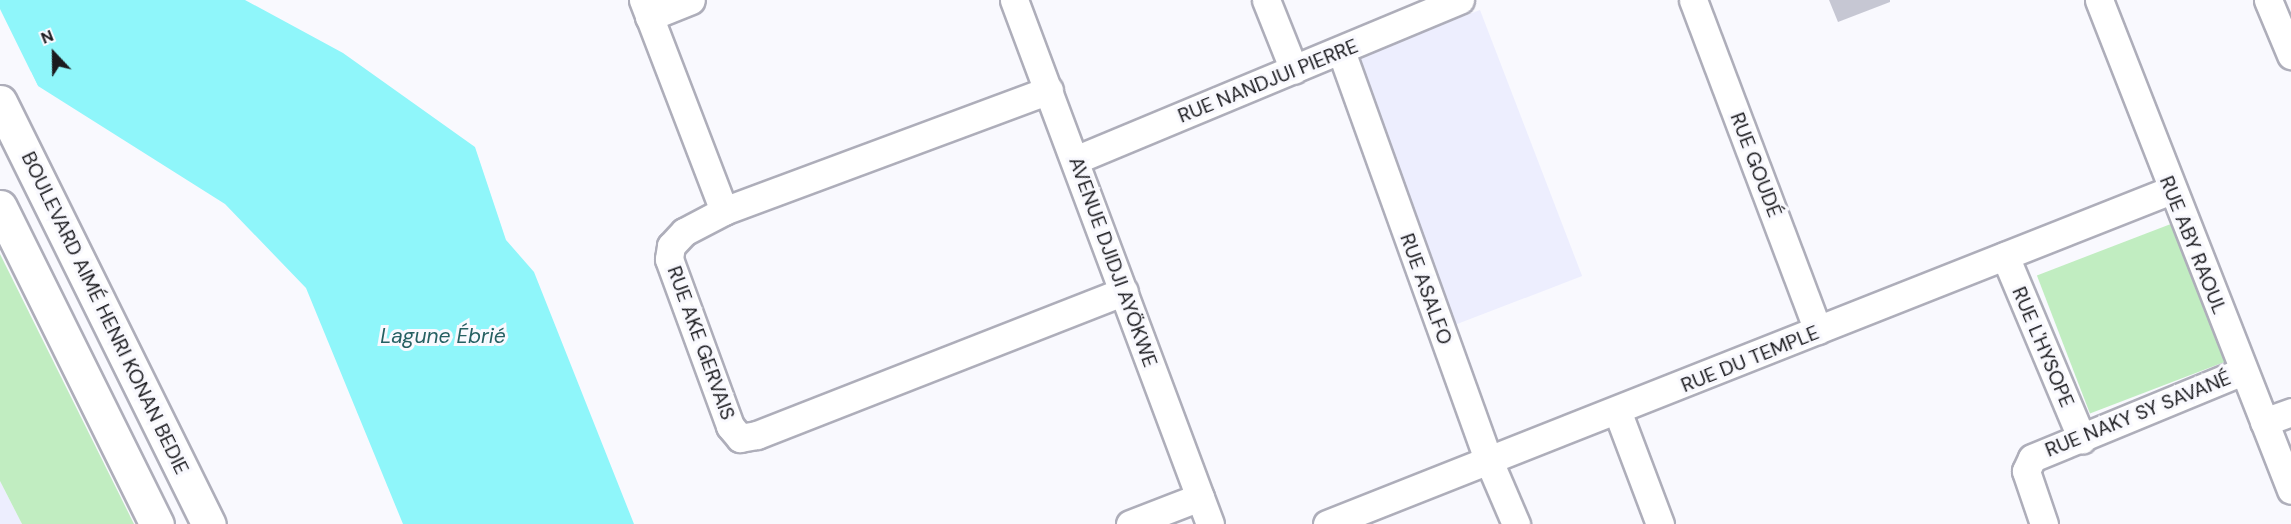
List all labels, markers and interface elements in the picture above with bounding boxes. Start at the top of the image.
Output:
north arrow [24,24,84,84]
text: N [38,25,56,49]
street label: RUE NANDJUI PIERRE [1174,34,1362,128]
street label: RUE GOUDÉ [1725,109,1787,221]
street label: BOULEVARD AIMÉ HENRI KONAN BEDIE [16,148,194,478]
street label: AVENUE DJIDJI AYÖKWE [1064,154,1162,370]
street label: RUE ABY RAOUL [2154,172,2232,318]
street label: RUE ASALFO [1395,230,1457,348]
street label: RUE AKE GERVAIS [662,263,740,423]
street label: RUE L'HYSOPE [2007,283,2079,411]
street label: RUE DU TEMPLE [1678,320,1822,398]
water label: Lagune Ébrié [380,323,506,349]
street label: RUE NAKY SY SAVANÉ [2042,366,2234,462]

